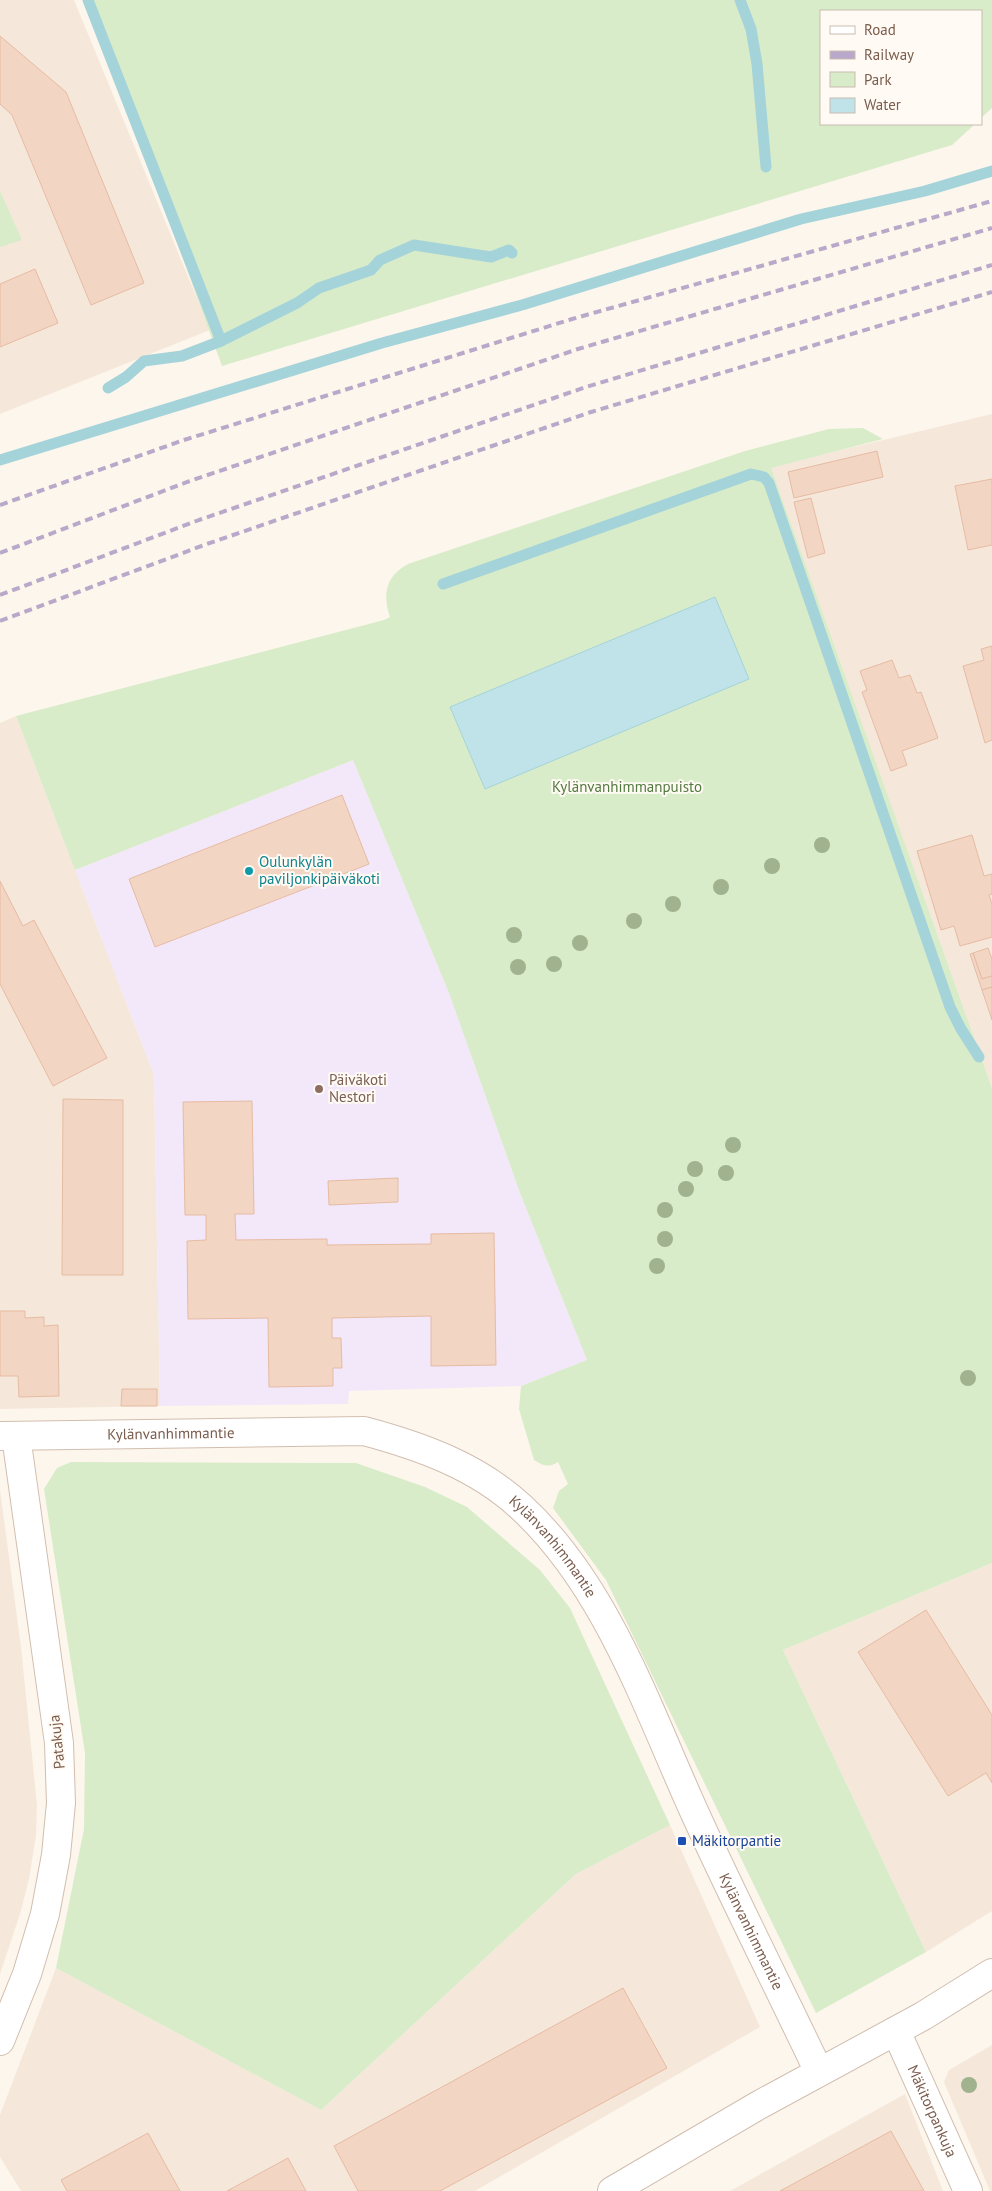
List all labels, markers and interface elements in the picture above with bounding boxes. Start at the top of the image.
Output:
legend [820,10,982,125]
text: Road [864,20,896,39]
text: Railway [864,45,914,64]
text: Park [864,70,892,89]
text: Water [864,95,901,114]
park label: Kylänvanhimmanpuisto [552,777,702,796]
place label: Oulunkylän paviljonkipäiväkoti [259,852,380,888]
marker: Oulunkylän paviljonkipäiväkoti [243,865,255,877]
place label: Päiväkoti Nestori [329,1070,387,1106]
marker: Päiväkoti Nestori [313,1083,325,1095]
street label: Kylänvanhimmantie [107,1423,235,1444]
street label: Kylänvanhimmantie [505,1491,601,1601]
street label: Patakuja [44,1714,69,1770]
place label: Mäkitorpantie [692,1831,781,1850]
marker: Mäkitorpantie [676,1835,688,1847]
street label: Kylänvanhimmantie [715,1870,788,1993]
street label: Mäkitorpankuja [904,2062,962,2160]

